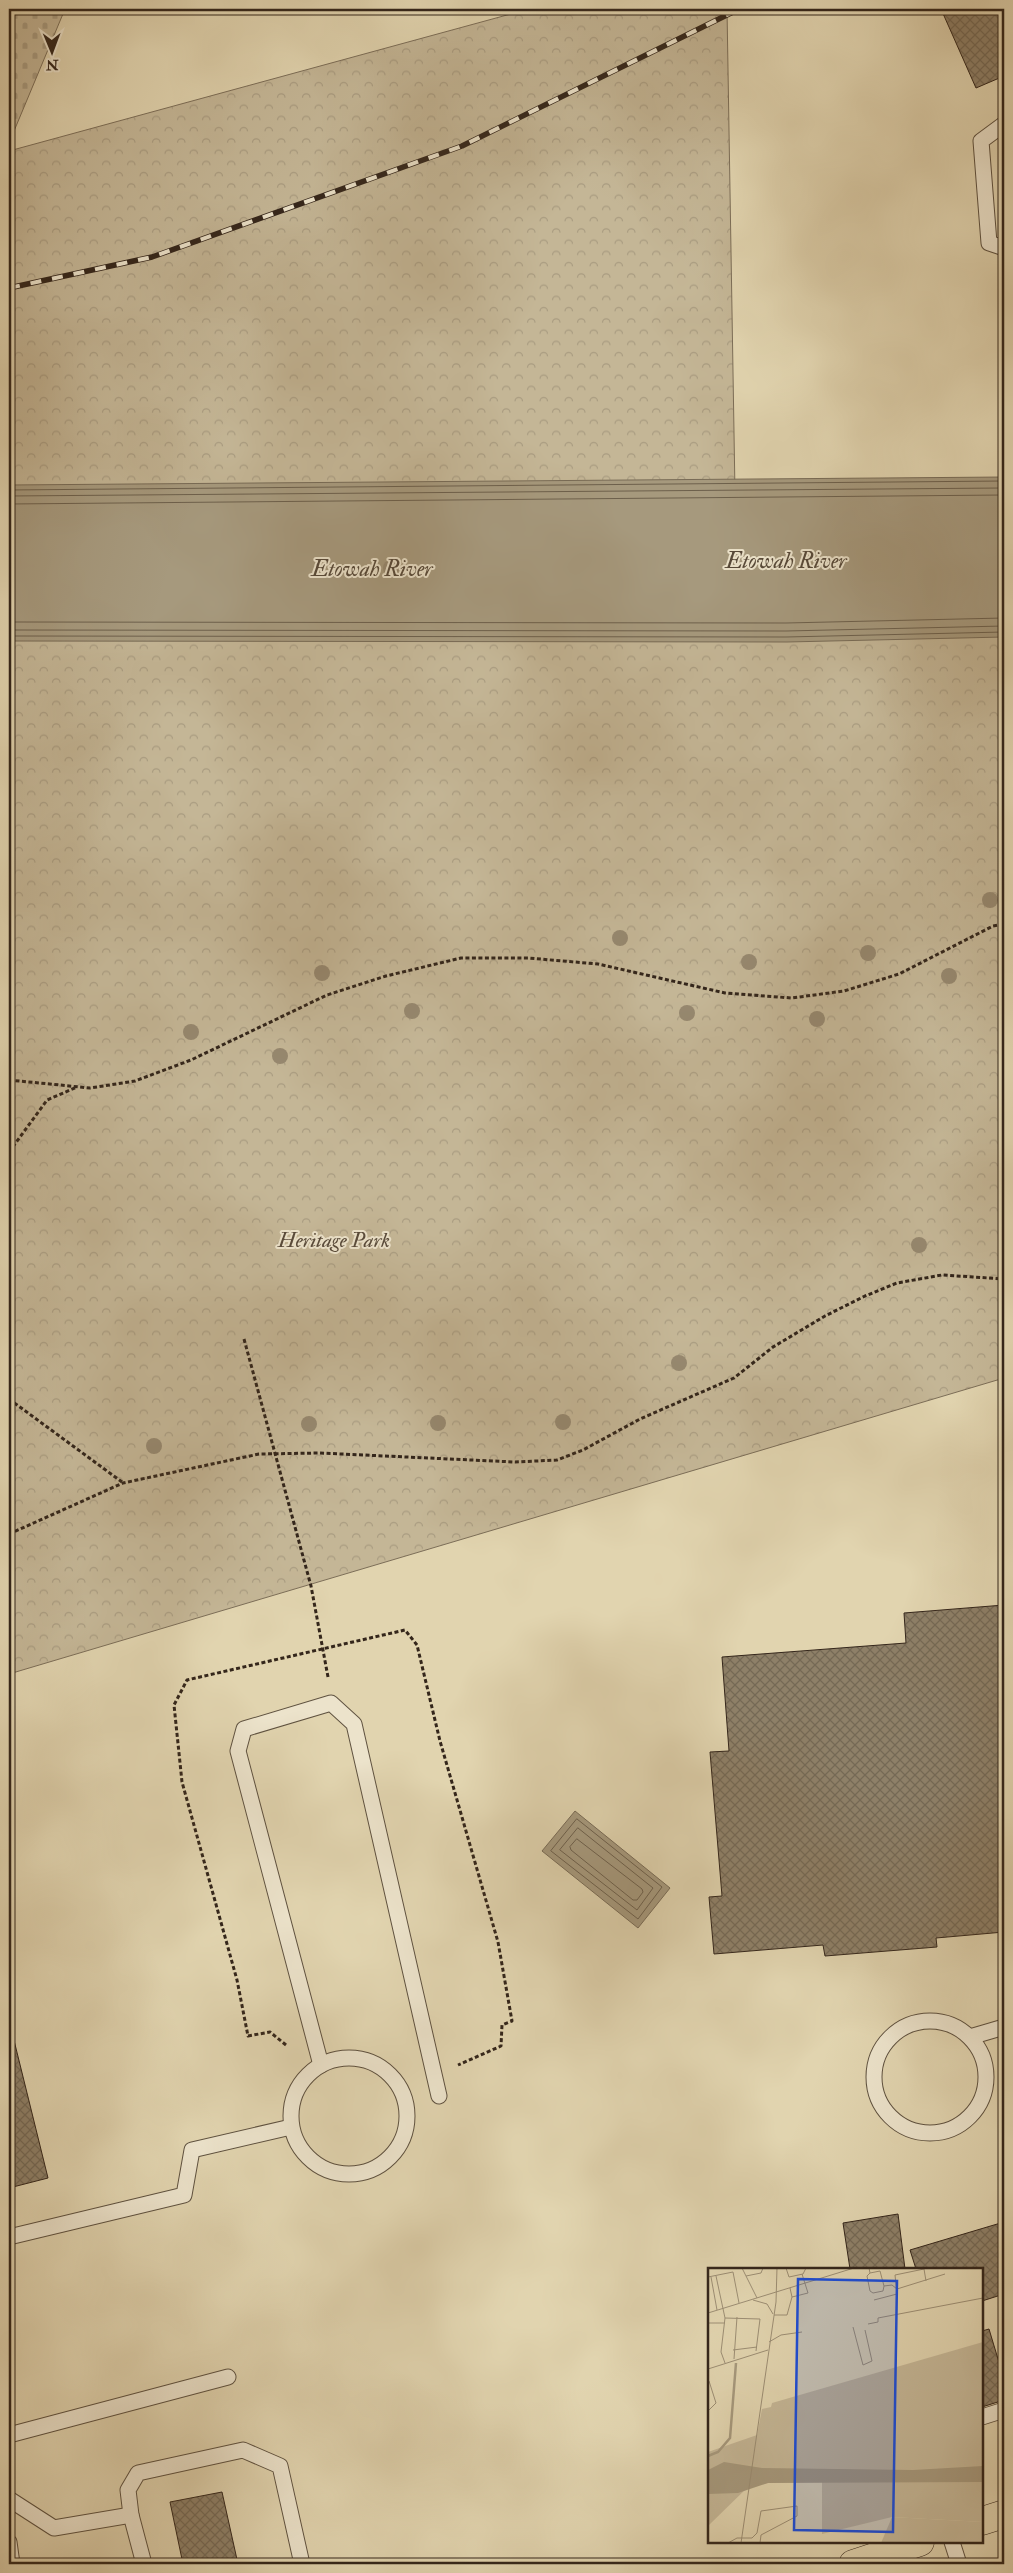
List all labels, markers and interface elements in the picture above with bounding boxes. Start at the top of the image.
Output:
north arrow [28,28,78,78]
text: N [45,56,60,73]
water label: Etowah River [724,547,848,575]
water label: Etowah River [310,555,434,583]
park label: Heritage Park [277,1227,390,1254]
inset map [708,2268,983,2543]

